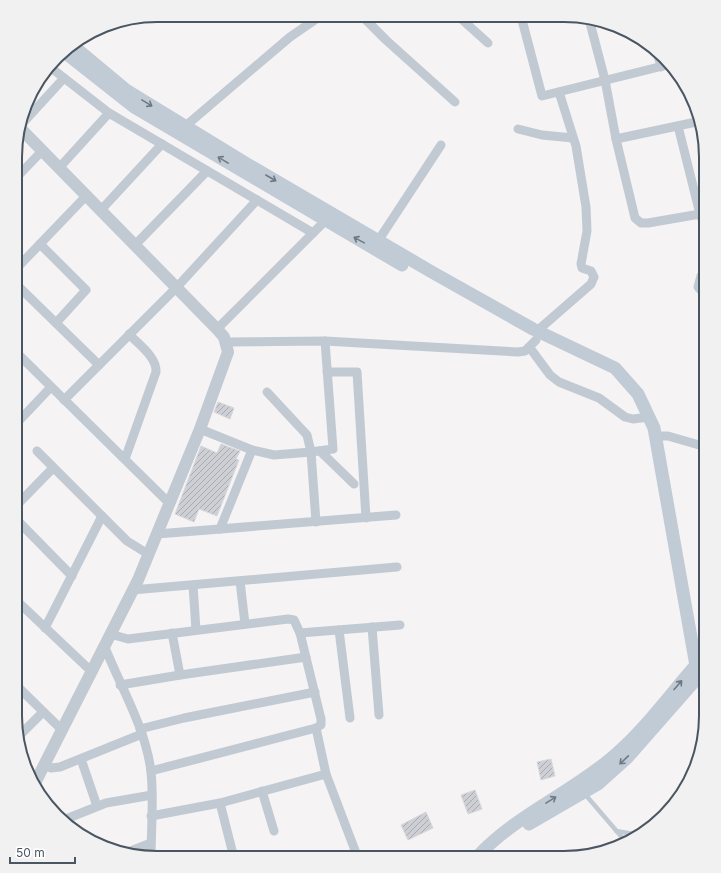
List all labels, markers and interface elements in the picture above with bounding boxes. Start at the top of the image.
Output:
one-way arrow [141,100,153,108]
one-way arrow [217,156,229,164]
one-way arrow [265,174,277,182]
one-way arrow [353,236,365,244]
one-way arrow [673,680,682,691]
one-way arrow [619,755,629,765]
one-way arrow [546,796,557,805]
scale bar [10,839,75,865]
text: 50 m [16,845,45,860]

